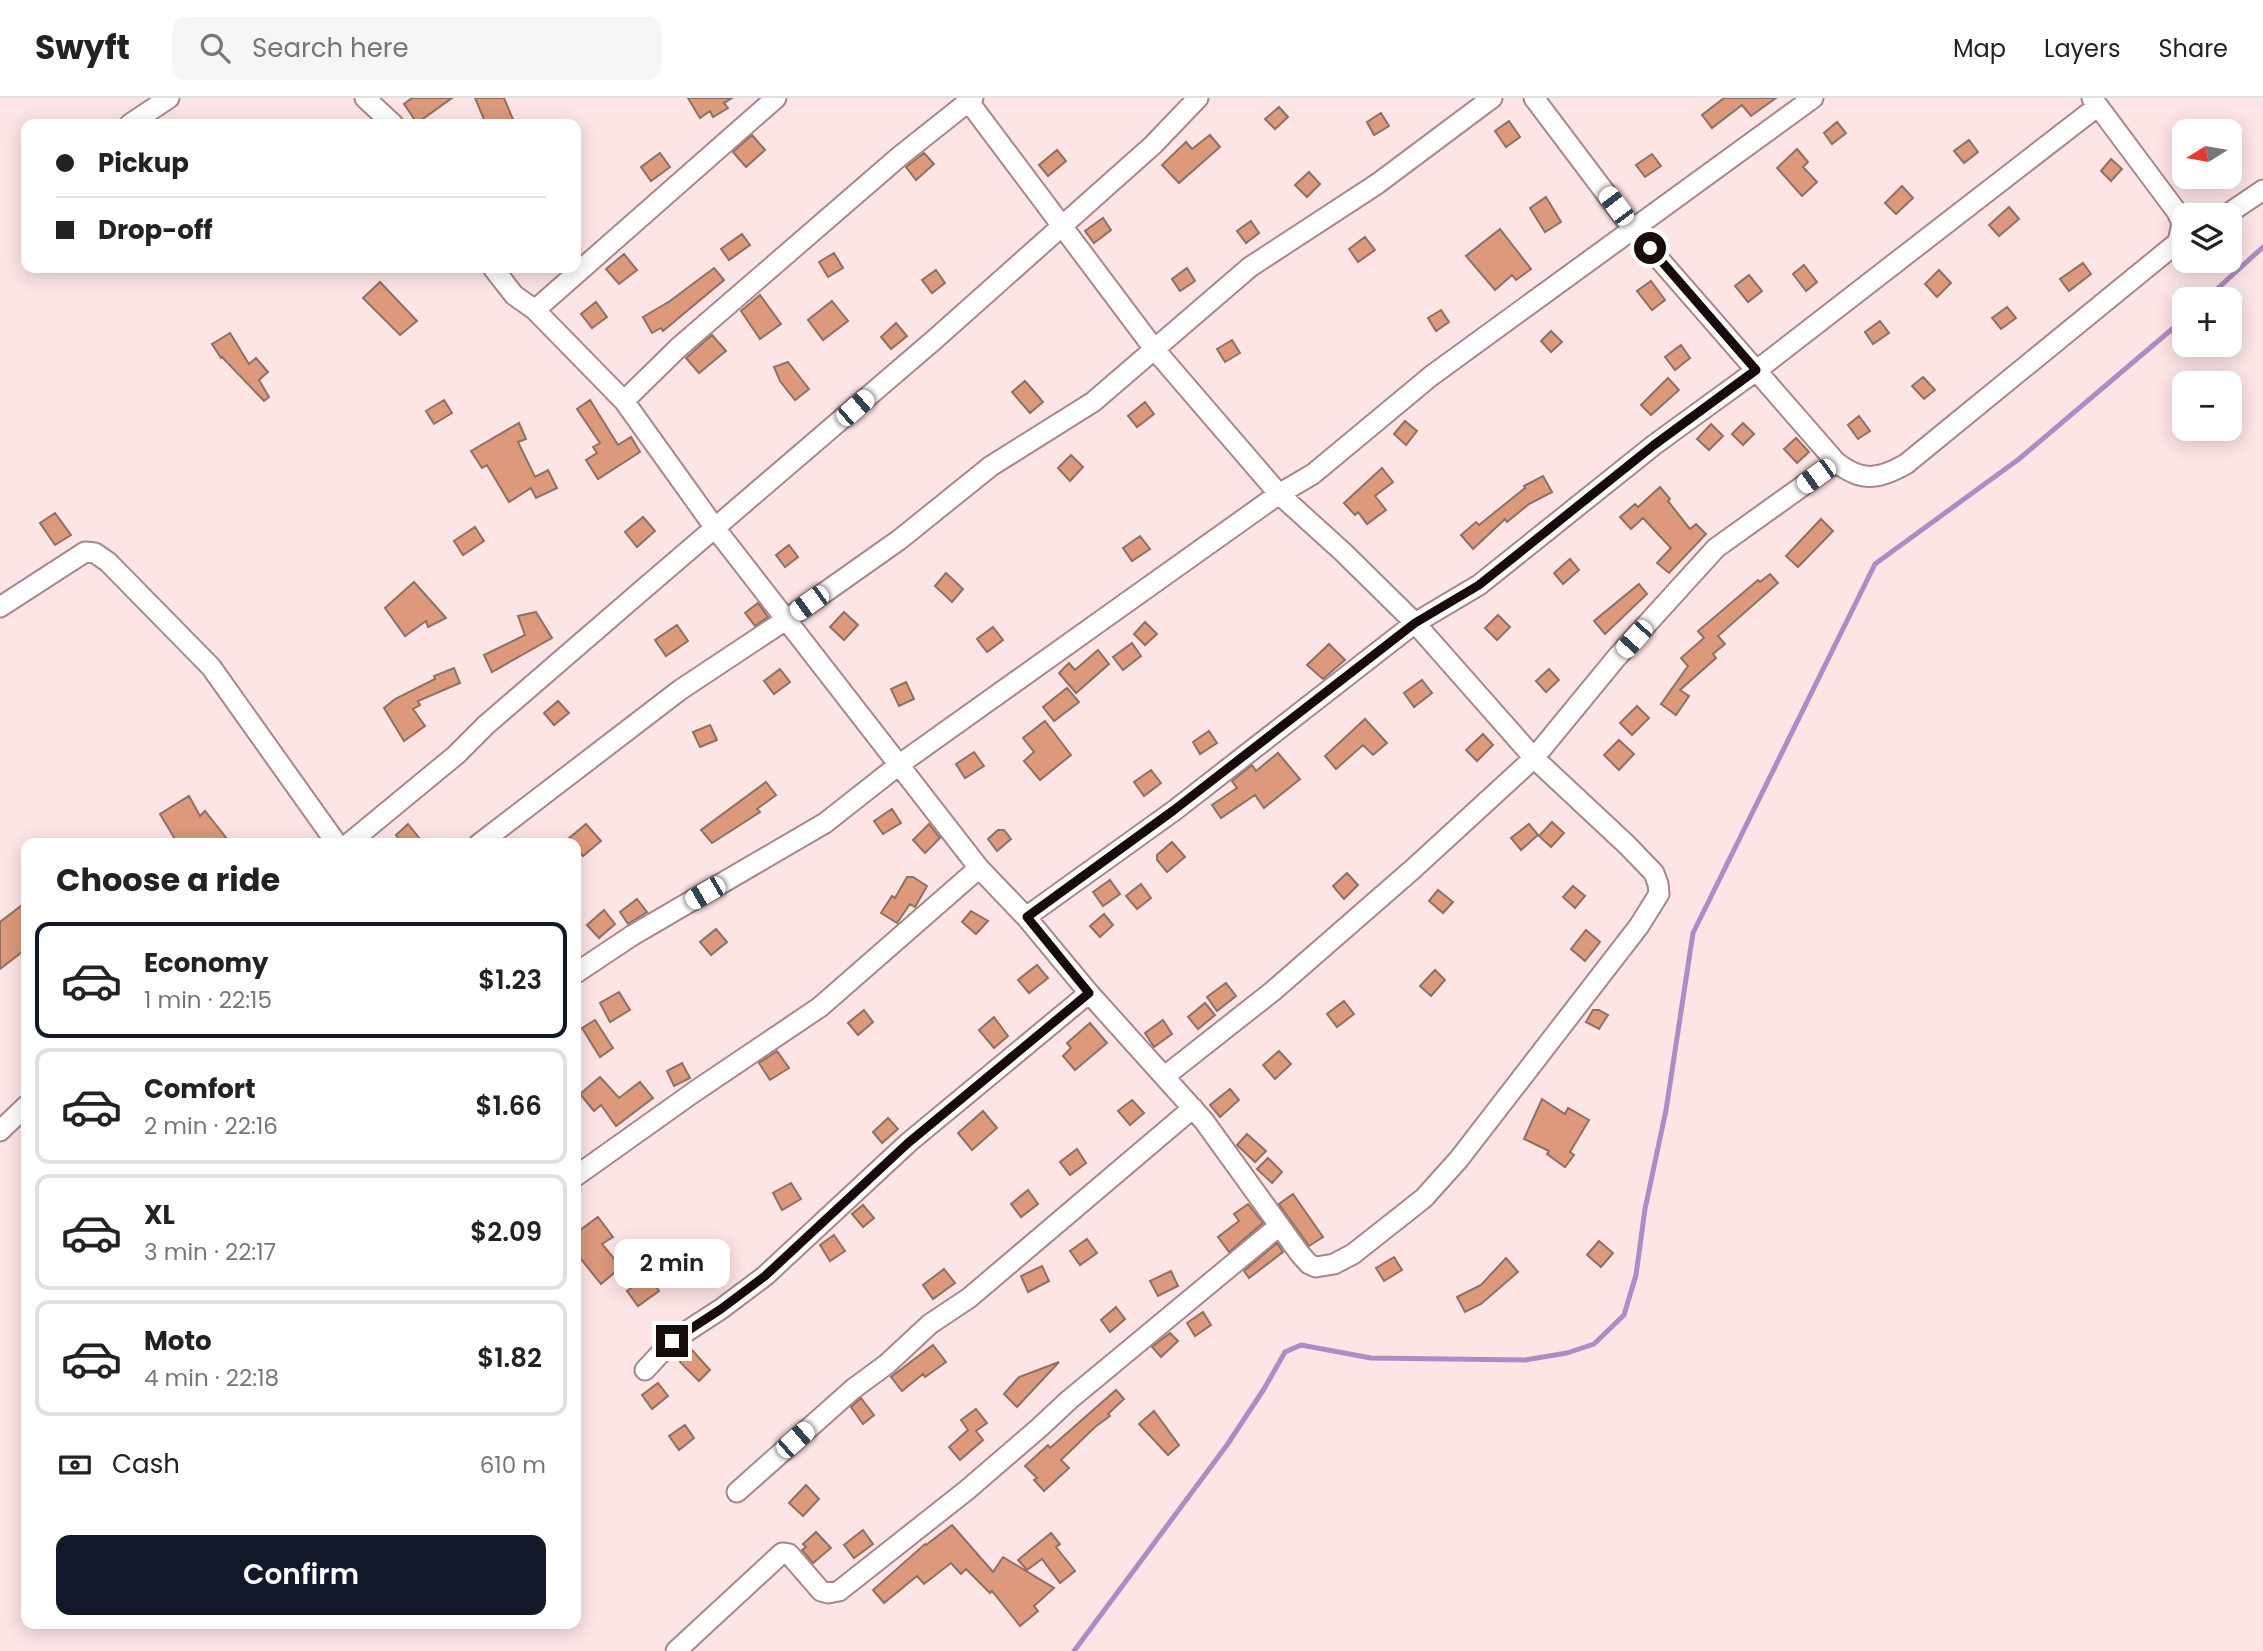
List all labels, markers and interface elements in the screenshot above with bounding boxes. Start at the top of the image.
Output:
search box [172,17,662,80]
text: Swyft [35,24,130,71]
icon: search [196,29,234,67]
text: Search here [252,30,409,66]
text: Map [1953,32,2006,65]
text: Layers [2044,32,2120,65]
text: Share [2158,32,2228,65]
north arrow [2172,119,2242,189]
map controls [2172,119,2242,441]
text: Pickup [98,145,189,181]
car [1595,183,1638,229]
button: layers [2172,203,2242,273]
text: Drop-off [98,212,213,248]
route start [1634,232,1666,264]
button: + [2172,287,2242,357]
button: − [2172,371,2242,441]
car [833,386,878,430]
car [1793,455,1840,497]
car [786,582,833,624]
car [1613,616,1656,662]
text: Choose a ride [56,857,280,902]
car [682,873,729,913]
text: Economy [144,945,268,981]
icon: car [60,949,123,1012]
text: $1.23 [478,962,542,998]
text: 1 min · 22:15 [144,984,272,1016]
text: Comfort [144,1071,256,1107]
icon: car [60,1075,123,1138]
text: $1.66 [476,1088,542,1124]
text: 2 min · 22:16 [144,1110,278,1142]
text: XL [144,1197,175,1233]
icon: car [60,1201,123,1264]
text: $2.09 [470,1214,542,1250]
text: 3 min · 22:17 [144,1236,276,1268]
callout: 2 min [614,1240,730,1288]
text: 2 min [640,1247,704,1279]
text: Moto [144,1323,212,1359]
route end [656,1325,688,1357]
icon: car [60,1327,123,1390]
text: $1.82 [477,1340,542,1376]
text: 4 min · 22:18 [144,1362,279,1394]
car [773,1418,818,1462]
icon: cash [56,1446,94,1484]
text: Cash [112,1446,180,1482]
text: 610 m [480,1449,546,1481]
button: Confirm [56,1535,546,1615]

